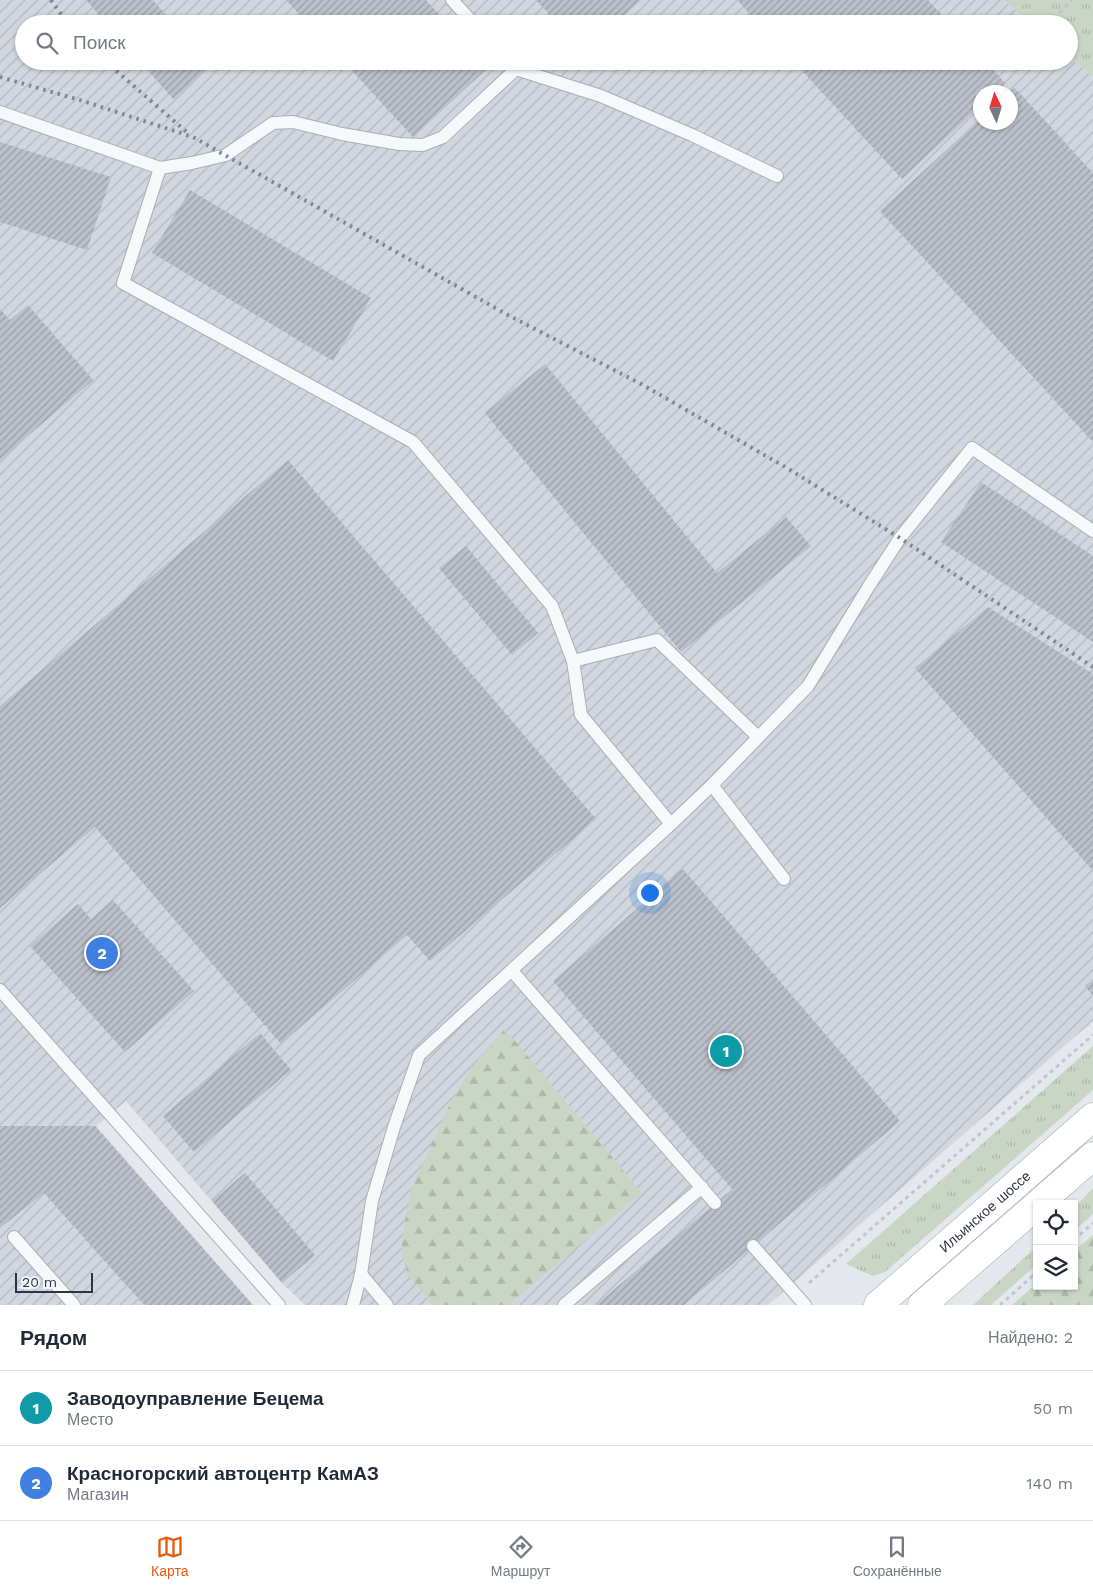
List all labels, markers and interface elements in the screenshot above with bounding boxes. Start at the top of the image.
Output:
search box [15,15,1078,70]
icon: search [33,29,61,57]
text: Поиск [73,31,126,54]
north arrow [973,85,1018,130]
your location [637,880,663,906]
pin: 2 [86,934,118,972]
pin: 1 [710,1032,742,1070]
street label: Ильинское шоссе [936,1167,1034,1256]
map controls [1033,1200,1078,1290]
button: locate [1033,1200,1078,1245]
button: layers [1033,1245,1078,1290]
scale bar [15,1270,92,1293]
text: 20 m [22,1274,57,1290]
text: Рядом [20,1325,87,1350]
text: Найдено: 2 [988,1328,1073,1347]
text: Заводоуправление Бецема [67,1387,323,1410]
text: 1 [33,1399,39,1418]
text: 50 m [1033,1399,1073,1418]
text: Место [67,1410,113,1429]
text: Красногорский автоцентр КамАЗ [67,1462,379,1485]
text: 2 [31,1474,41,1493]
text: 140 m [1026,1474,1073,1493]
text: Магазин [67,1485,129,1504]
tab: Карта [151,1533,189,1579]
tab: Маршрут [491,1533,550,1579]
tab: Сохранённые [853,1533,942,1579]

